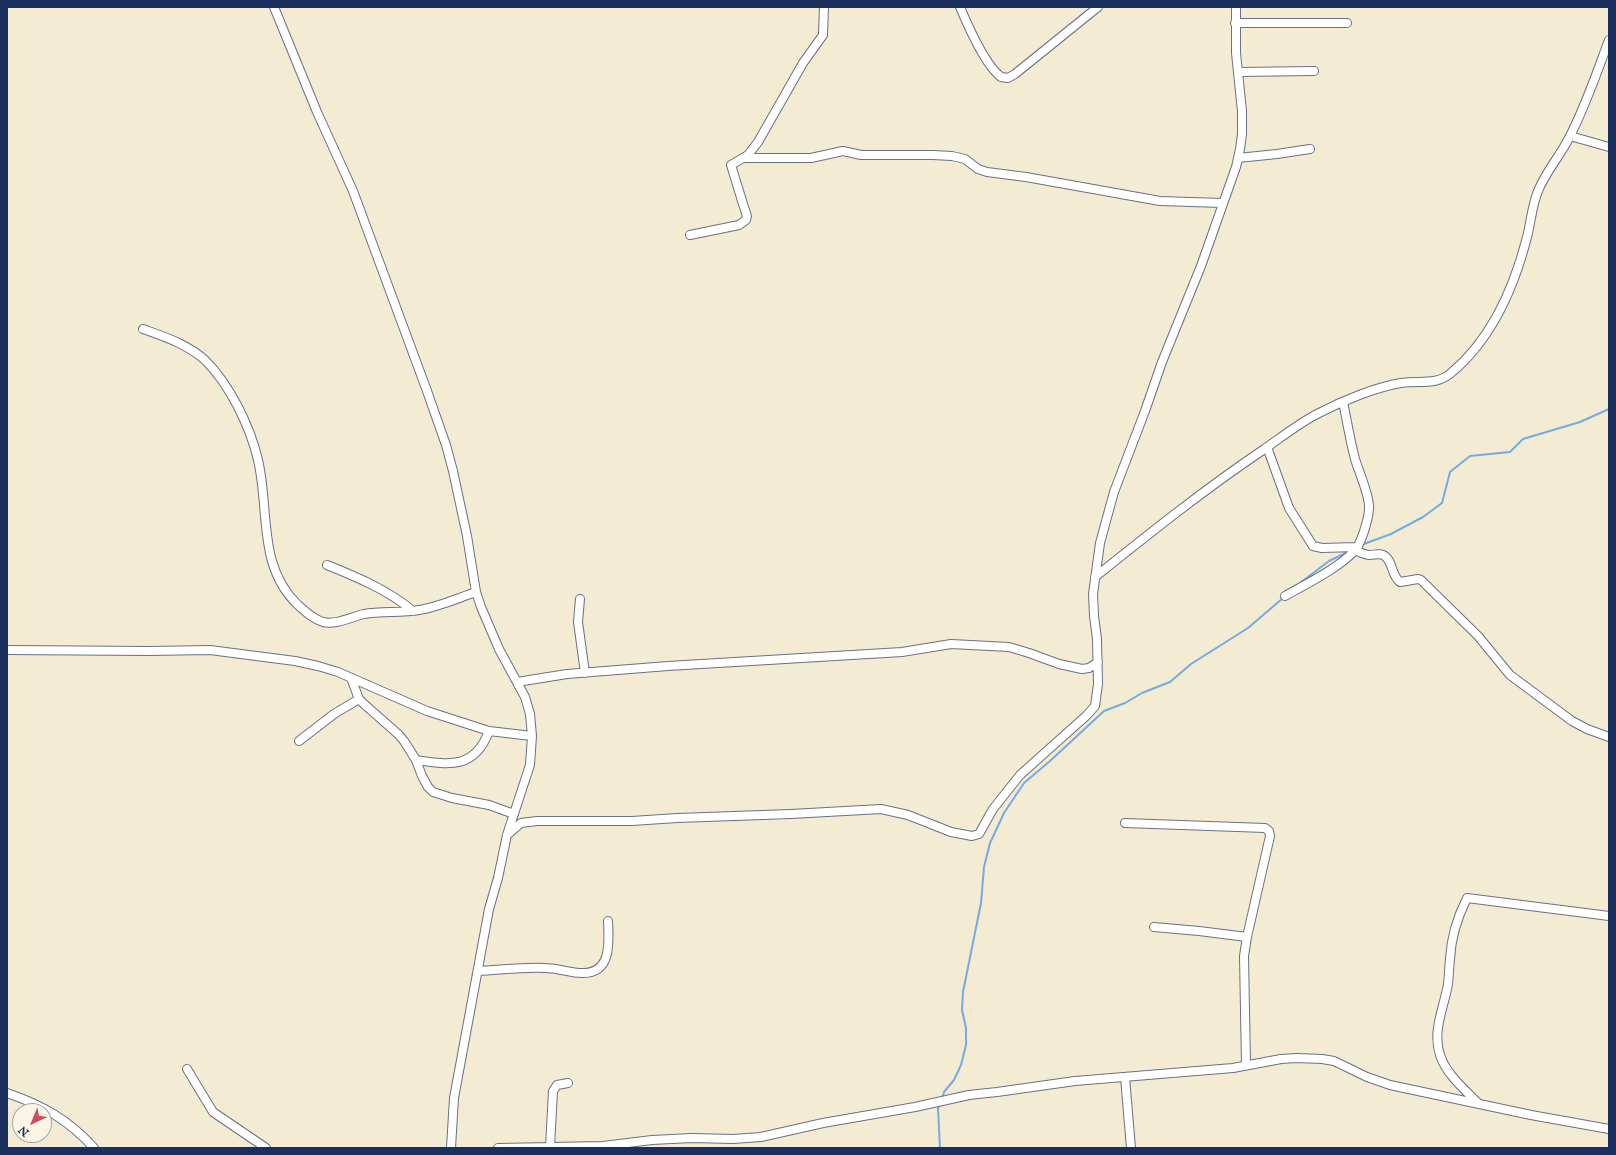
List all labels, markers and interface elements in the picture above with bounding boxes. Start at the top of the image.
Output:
north arrow [12,1103,52,1143]
text: N [16,1123,33,1139]

